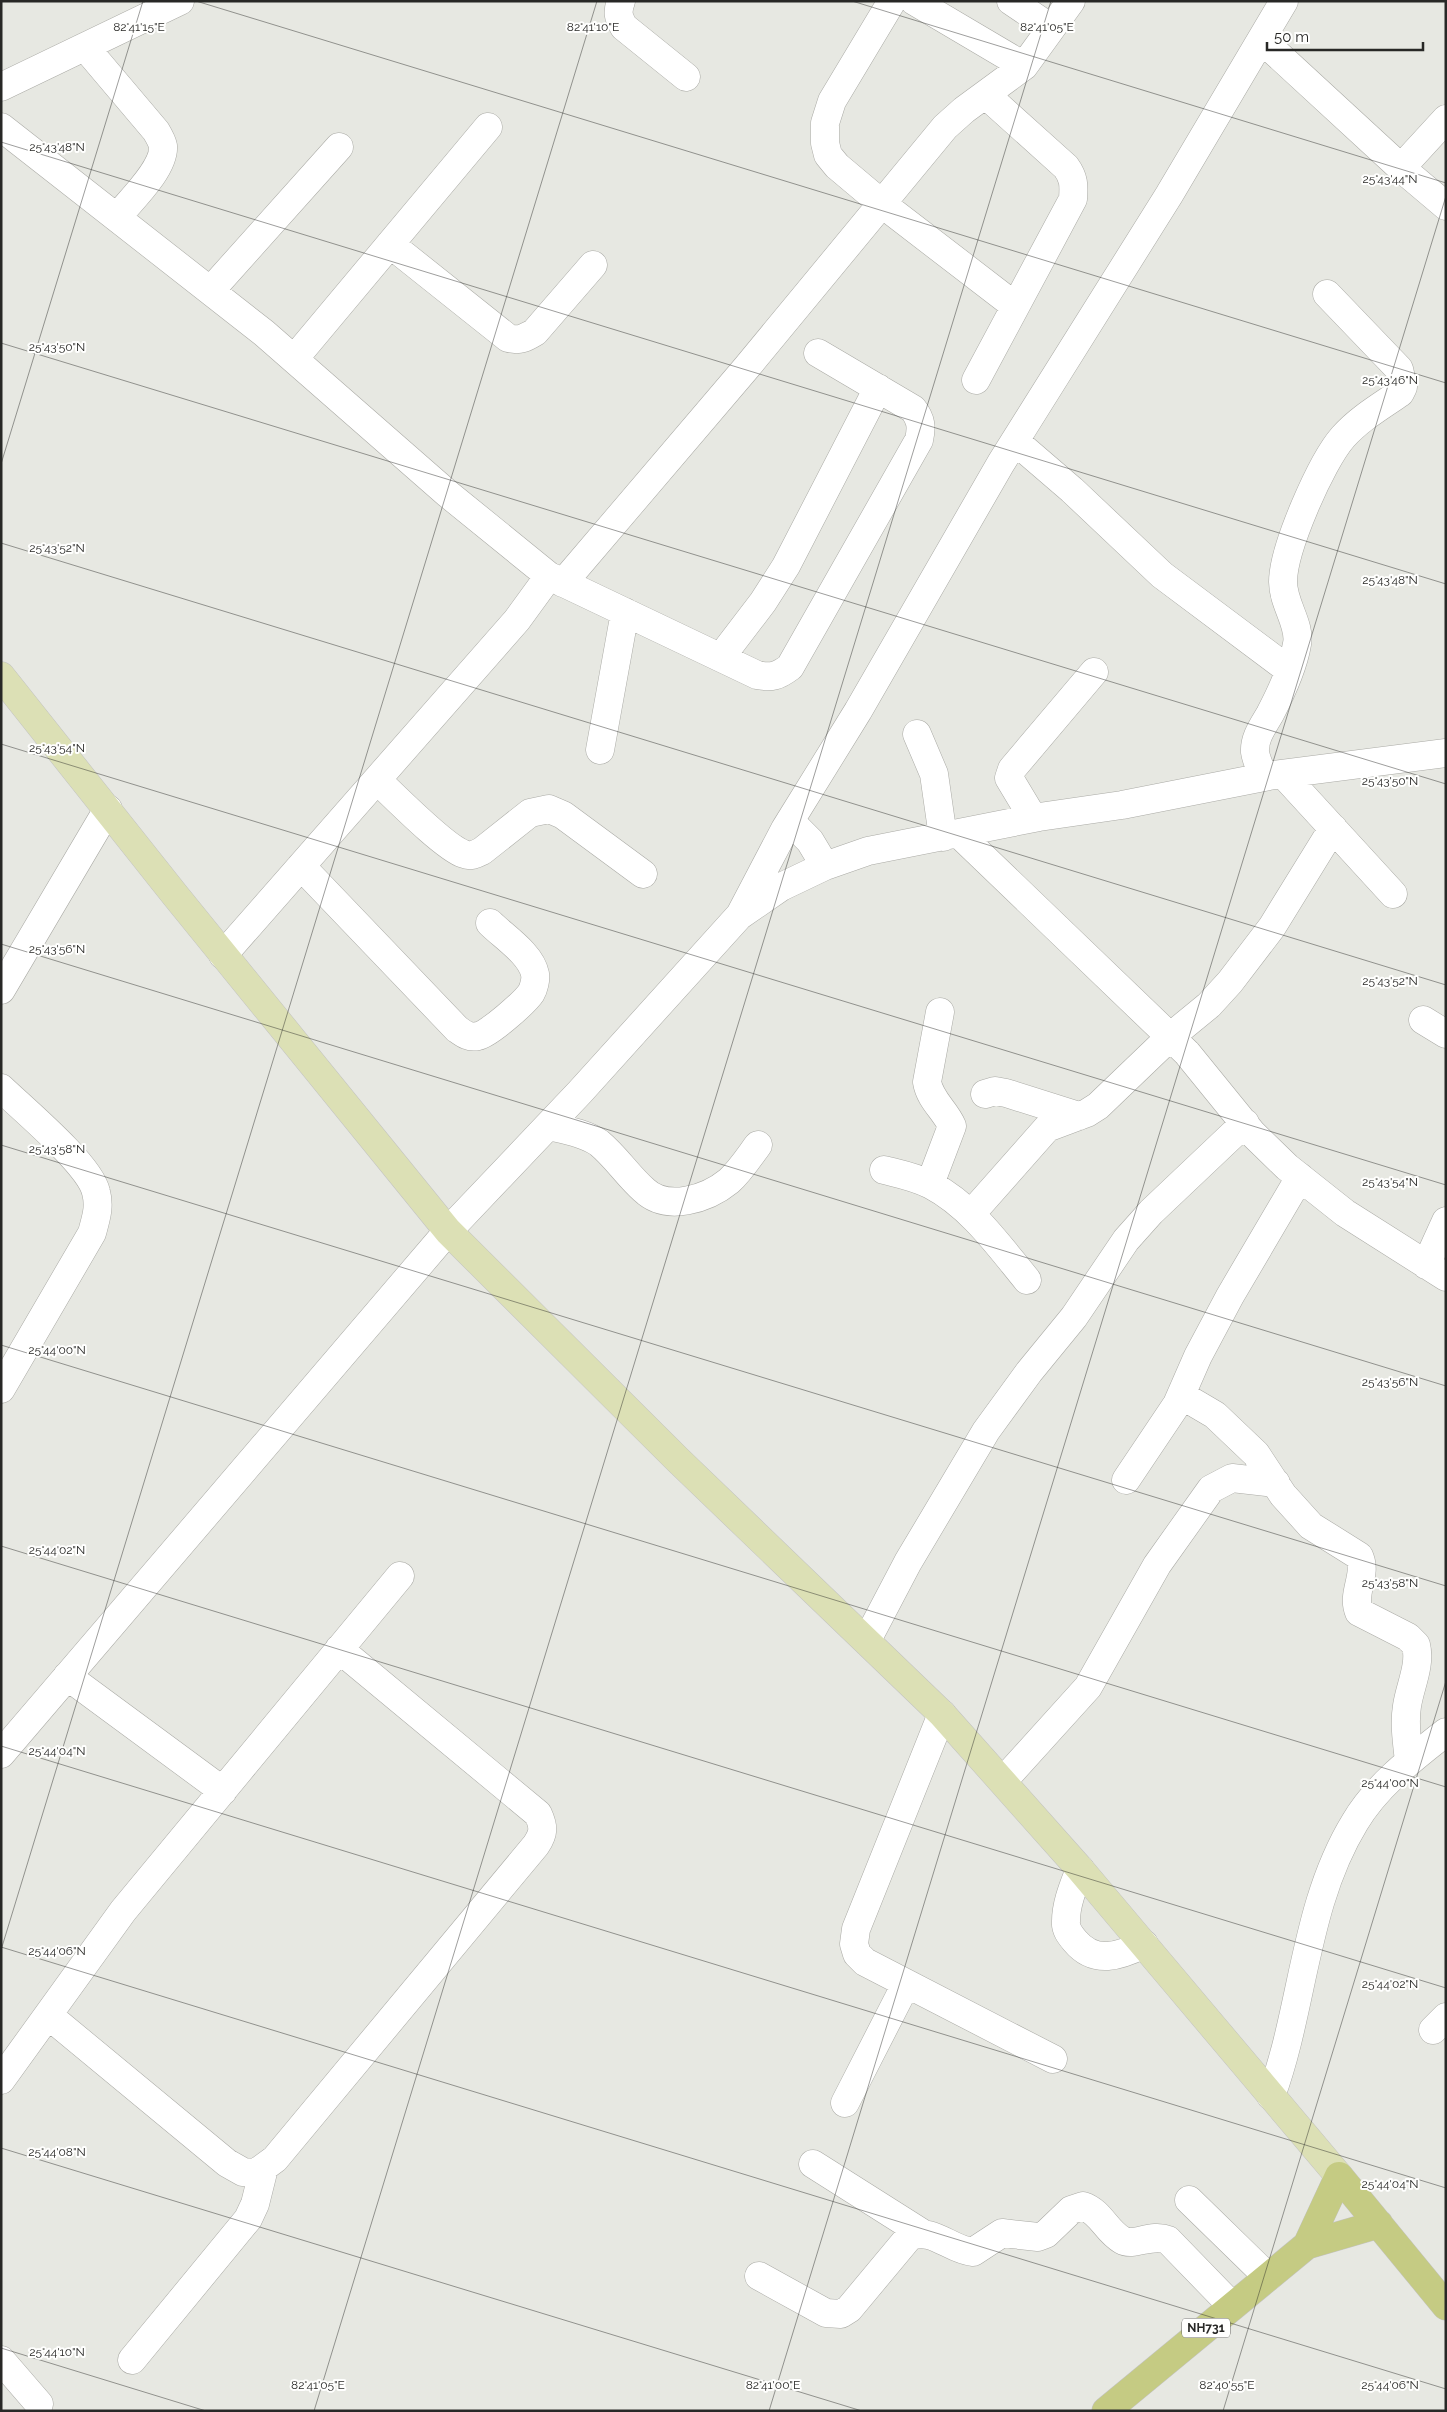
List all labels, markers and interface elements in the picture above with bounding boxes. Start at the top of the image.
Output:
text: 82°41'15"E [113,20,165,34]
text: 82°41'10"E [567,20,619,34]
text: 82°41'05"E [1020,20,1074,34]
scale bar [1267,20,1423,52]
text: 50 m [1274,28,1309,46]
text: 25°43'48"N [29,140,85,154]
text: 25°43'44"N [1362,172,1418,186]
text: 25°43'50"N [29,340,85,354]
text: 25°43'46"N [1362,373,1418,387]
text: 25°43'52"N [29,541,85,555]
text: 25°43'48"N [1362,573,1418,587]
text: 25°43'54"N [29,741,85,755]
text: 25°43'50"N [1362,774,1418,788]
text: 25°43'56"N [29,942,85,956]
text: 25°43'52"N [1362,974,1418,988]
text: 25°43'58"N [29,1142,85,1156]
text: 25°43'54"N [1362,1175,1418,1189]
text: 25°44'00"N [28,1343,86,1357]
text: 25°43'56"N [1362,1375,1418,1389]
text: 25°44'02"N [29,1543,85,1557]
text: 25°43'58"N [1362,1576,1418,1590]
text: 25°44'04"N [29,1744,85,1758]
text: 25°44'00"N [1361,1776,1419,1790]
text: 25°44'06"N [28,1944,86,1958]
text: 25°44'02"N [1362,1977,1418,1991]
text: 25°44'08"N [28,2145,86,2159]
text: 25°44'04"N [1362,2177,1418,2191]
road number: NH731 [1182,2318,1230,2338]
text: 25°44'10"N [29,2345,85,2359]
text: 82°41'05"E [291,2378,345,2392]
text: 82°41'00"E [746,2378,800,2392]
text: 82°40'55"E [1199,2378,1255,2392]
text: 25°44'06"N [1361,2378,1419,2392]

